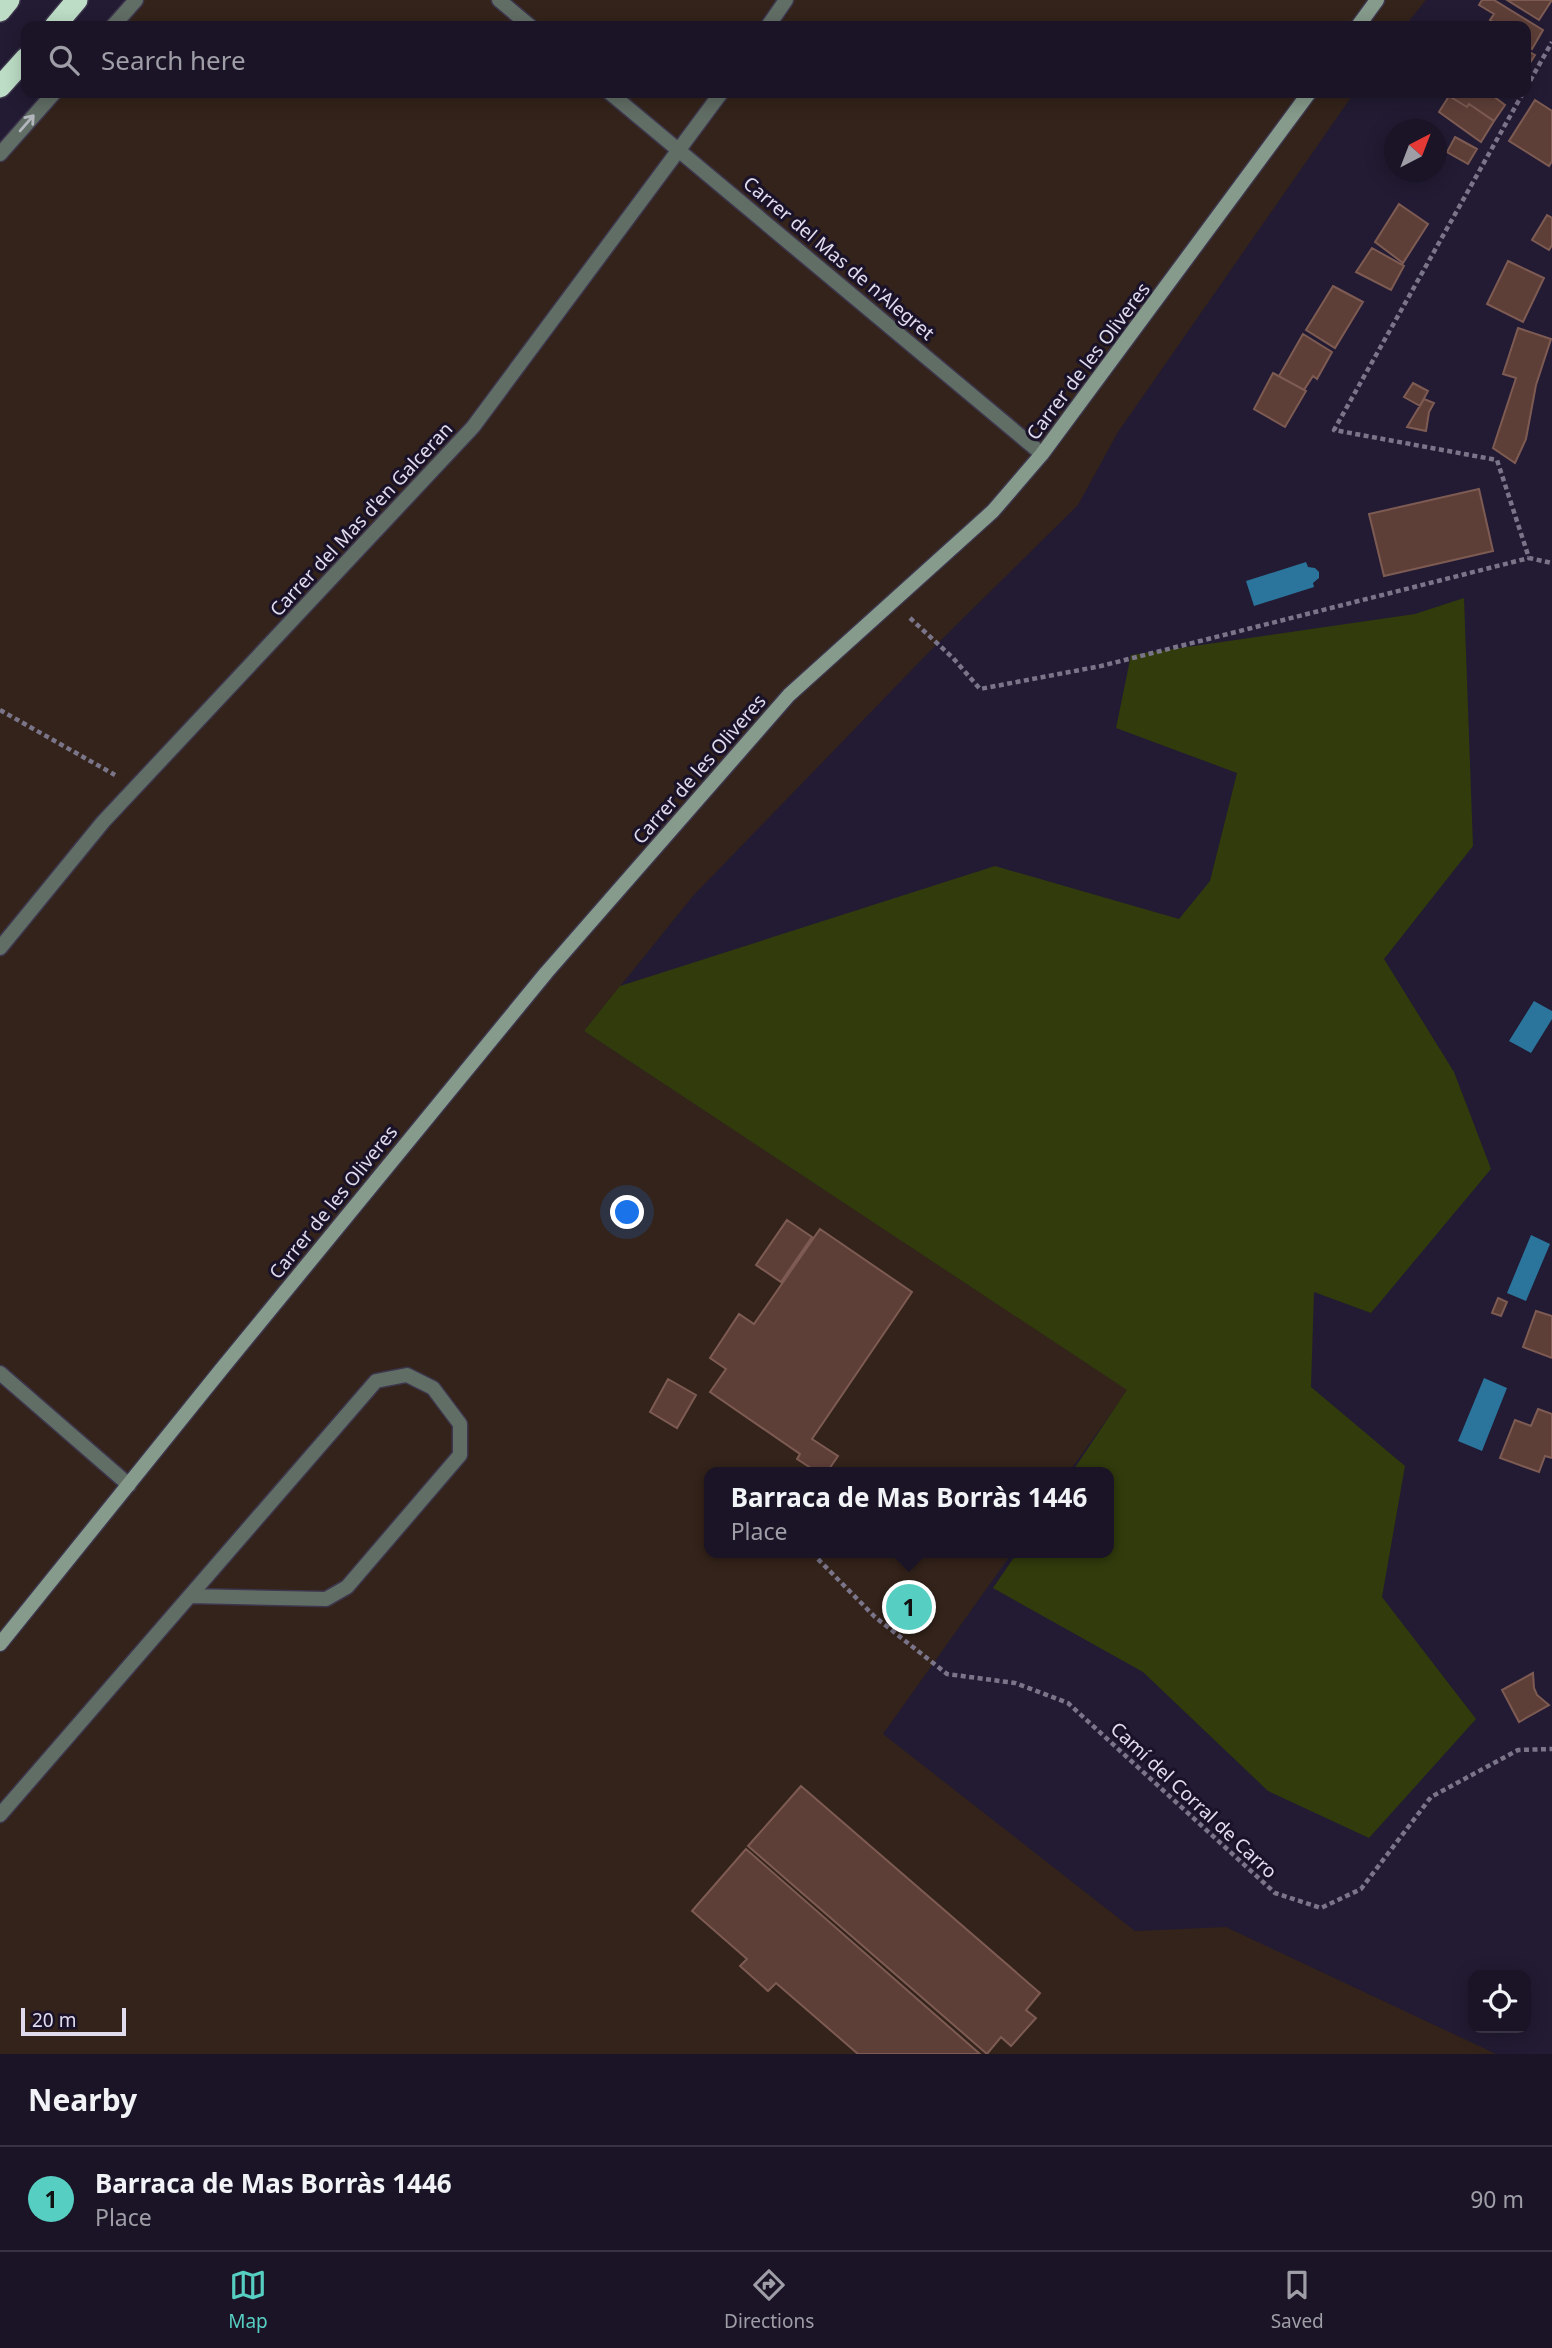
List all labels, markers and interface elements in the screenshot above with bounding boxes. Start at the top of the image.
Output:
search box [21,21,1531,98]
icon: search [45,41,83,79]
text: Search here [101,42,246,78]
one-way arrow [19,114,35,132]
north arrow [1384,119,1447,182]
street label: Carrer del Mas de n'Alegret [738,170,940,346]
street label: Carrer de les Oliveres [1020,277,1156,445]
street label: Carrer del Mas d'en Galceran [264,416,458,622]
street label: Carrer de les Oliveres [627,688,771,850]
street label: Carrer de les Oliveres [263,1120,403,1284]
your location [610,1195,644,1229]
popup [704,1467,1114,1558]
text: Barraca de Mas Borràs 1446 [731,1479,1087,1515]
text: Place [731,1515,787,1547]
pin: 1 [886,1581,932,1633]
street label: Camí del Corral de Carro [1105,1716,1283,1884]
map controls [1468,1970,1531,2033]
button: locate [1468,1970,1531,2033]
scale bar [21,2005,126,2037]
text: 20 m [32,2007,76,2033]
text: Nearby [28,2079,137,2120]
text: Barraca de Mas Borràs 1446 [95,2165,452,2201]
text: 1 [44,2183,58,2215]
text: 90 m [1470,2183,1524,2215]
text: Place [95,2201,152,2233]
tab: Map [228,2266,268,2334]
tab: Directions [724,2266,814,2334]
tab: Saved [1271,2266,1324,2334]

